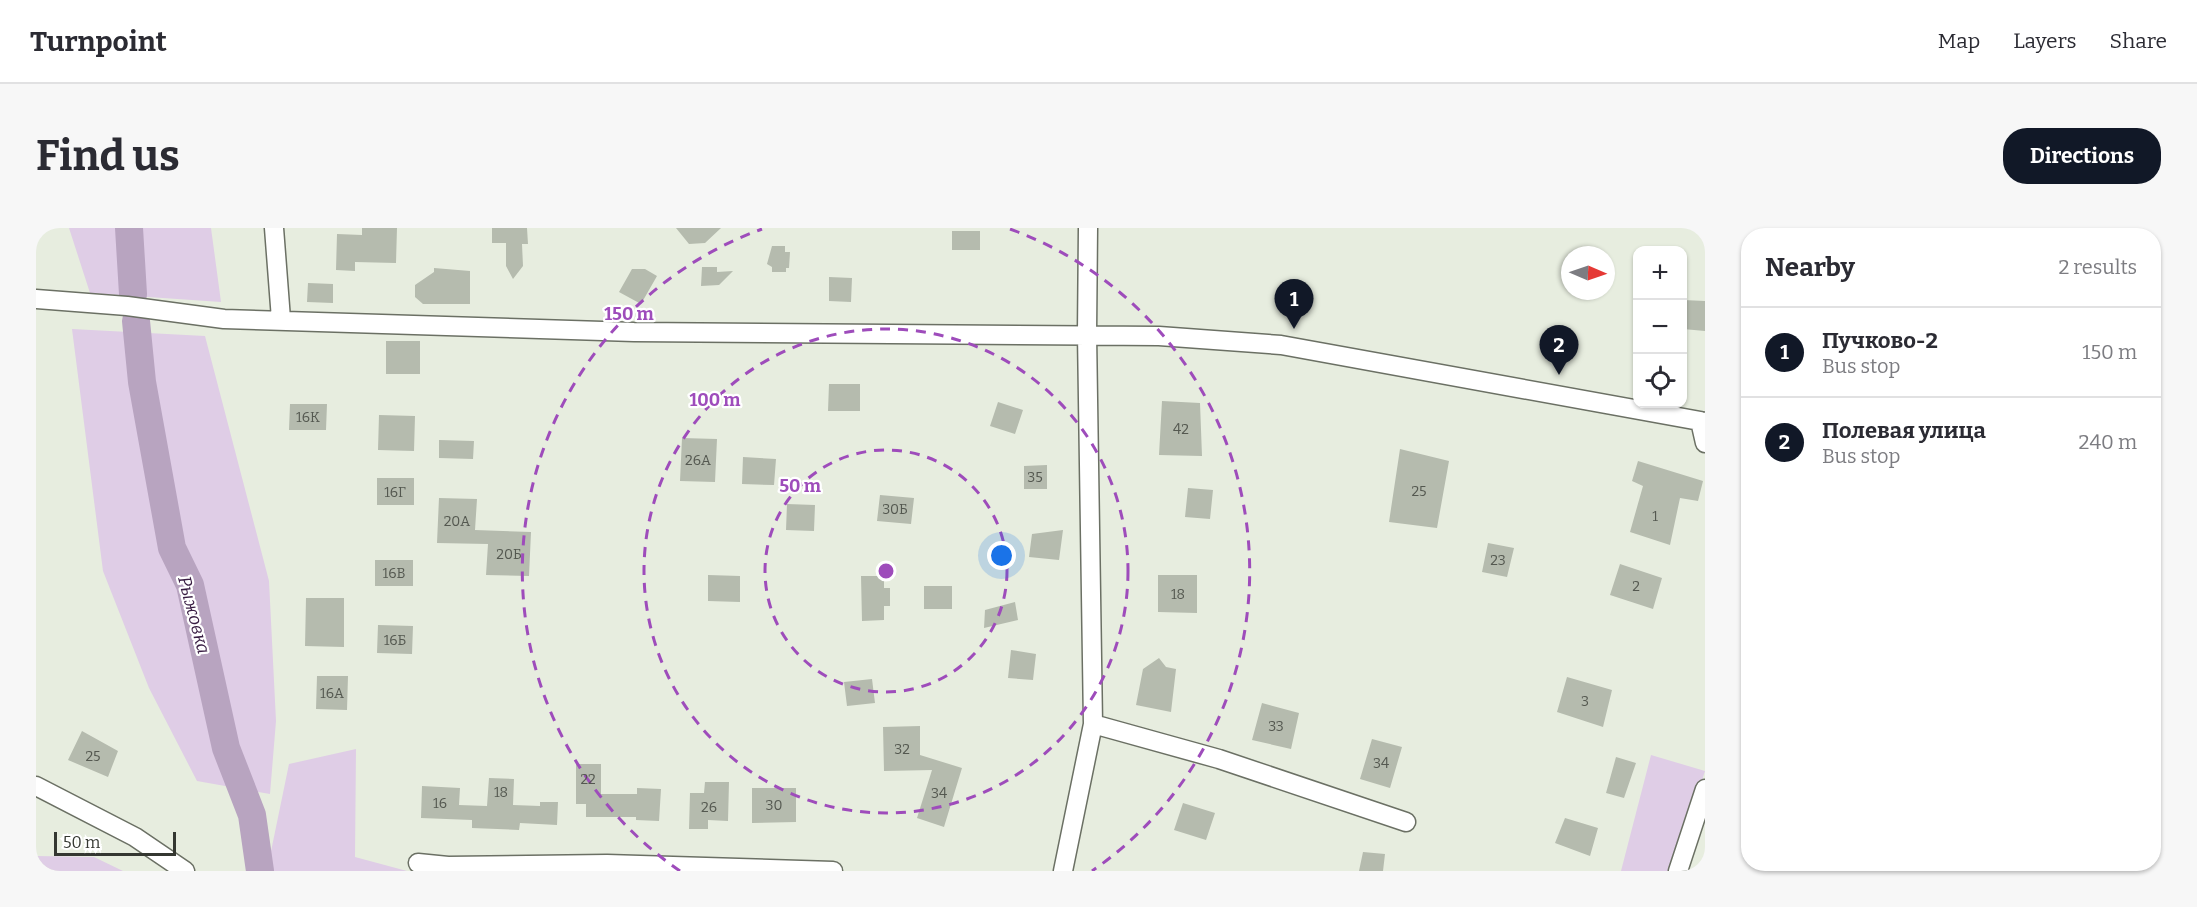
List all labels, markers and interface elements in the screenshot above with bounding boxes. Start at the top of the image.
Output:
text: Turnpoint [30,25,167,58]
text: Map [1938,28,1980,54]
text: Layers [2013,28,2077,54]
text: Share [2110,28,2167,54]
button: Directions [2003,128,2161,184]
text: Find us [36,131,180,181]
north arrow [1561,246,1615,300]
map controls [1633,246,1687,408]
button: + [1633,246,1687,300]
text: Nearby [1765,252,1855,283]
text: 2 results [2058,255,2137,279]
pin: 1 [1274,279,1314,329]
button: − [1633,300,1687,354]
text: 150 m [604,303,654,325]
pin: 2 [1540,326,1579,375]
text: Пучково-2 [1822,327,1938,354]
text: 1 [1780,340,1789,364]
text: 150 m [2082,340,2137,364]
button: locate [1633,354,1687,408]
text: Bus stop [1822,354,1900,378]
text: 100 m [689,389,741,411]
house number: 16К [296,409,320,426]
text: Полевая улица [1822,417,1986,444]
house number: 42 [1173,421,1189,438]
text: 2 [1779,430,1790,454]
text: 240 m [2079,430,2137,454]
text: Bus stop [1822,444,1900,468]
house number: 26А [685,452,711,469]
house number: 35 [1027,469,1043,486]
text: 50 m [779,475,821,497]
house number: 25 [1411,483,1427,500]
house number: 16Г [384,484,406,501]
house number: 30Б [882,501,908,518]
house number: 1 [1652,508,1658,525]
house number: 20А [444,513,470,530]
your location [987,541,1016,570]
house number: 20Б [496,546,522,563]
house number: 23 [1490,552,1506,569]
centre of rings [876,561,896,581]
house number: 16В [383,565,405,582]
water label: Рыжовка [173,574,215,656]
house number: 2 [1632,578,1640,595]
house number: 18 [1171,586,1185,603]
house number: 16Б [384,632,406,649]
house number: 16А [320,685,344,702]
house number: 3 [1581,693,1589,710]
house number: 33 [1268,718,1284,735]
house number: 32 [894,741,910,758]
house number: 25 [85,748,101,765]
house number: 34 [1373,755,1389,772]
house number: 22 [580,771,596,788]
house number: 18 [494,784,508,801]
house number: 34 [931,785,947,802]
house number: 16 [433,795,447,812]
house number: 30 [766,797,782,814]
house number: 26 [701,799,717,816]
scale bar [54,829,176,856]
text: 50 m [63,833,100,852]

